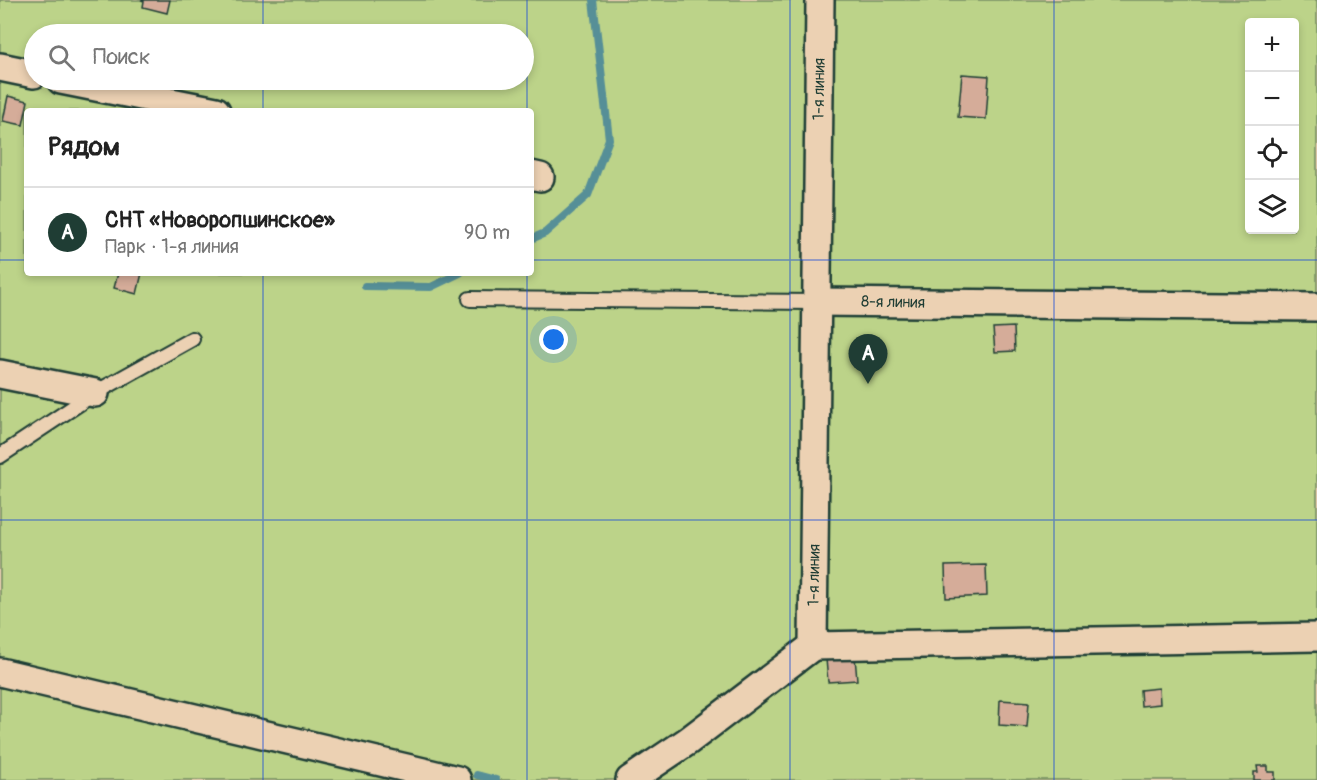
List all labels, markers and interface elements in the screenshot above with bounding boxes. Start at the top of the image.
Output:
map controls [1245,18,1299,234]
button: + [1245,18,1299,72]
search box [24,24,534,90]
icon: search [45,41,78,74]
text: Поиск [93,43,150,71]
street label: 1-я линия [808,58,830,120]
button: − [1245,72,1299,126]
button: locate [1245,126,1299,180]
text: Рядом [48,131,120,163]
button: layers [1245,180,1299,234]
text: СНТ «Новоропшинское» [105,206,335,234]
text: A [61,220,74,245]
text: 90 m [464,220,510,245]
text: Парк · 1-я линия [105,234,239,259]
street label: 8-я линия [861,291,925,313]
your location [539,325,568,354]
pin: A [848,334,888,384]
street label: 1-я линия [803,544,825,606]

